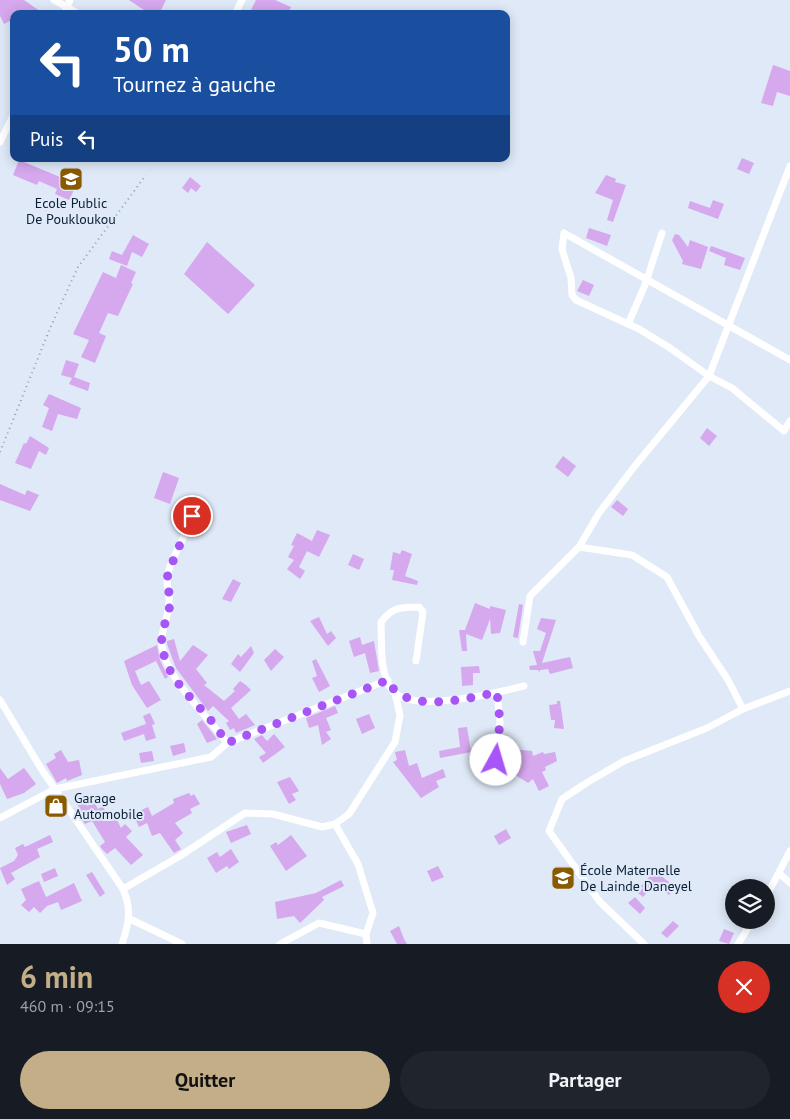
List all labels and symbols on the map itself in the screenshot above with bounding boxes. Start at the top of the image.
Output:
school or university icon: Ecole Public De Poukloukou [58,166,84,192]
place label: Ecole Public De Poukloukou [26,194,116,228]
pin [171,495,213,537]
position arrow [469,733,521,785]
place label: Garage Automobile [74,789,143,823]
shop icon: Garage Automobile [43,793,69,819]
place label: École Maternelle De Lainde Daneyel [580,861,692,895]
school or university icon: École Maternelle De Lainde Daneyel [550,865,576,891]

